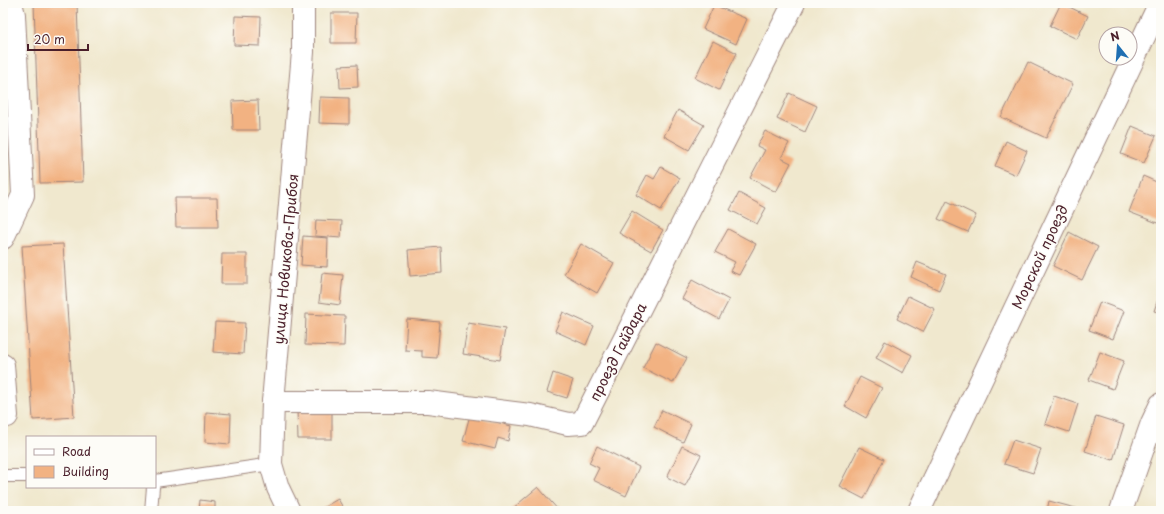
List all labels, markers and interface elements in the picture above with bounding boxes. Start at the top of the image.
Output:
scale bar [28,26,88,52]
north arrow [1098,26,1138,66]
text: N [1108,26,1122,45]
text: 20 m [34,30,65,48]
street label: улица Новикова-Прибоя [268,173,303,345]
street label: Морской проезд [1006,201,1073,312]
street label: проезд Гайдара [584,299,652,405]
legend [26,436,156,488]
text: Road [62,442,91,460]
text: Building [62,462,109,480]

